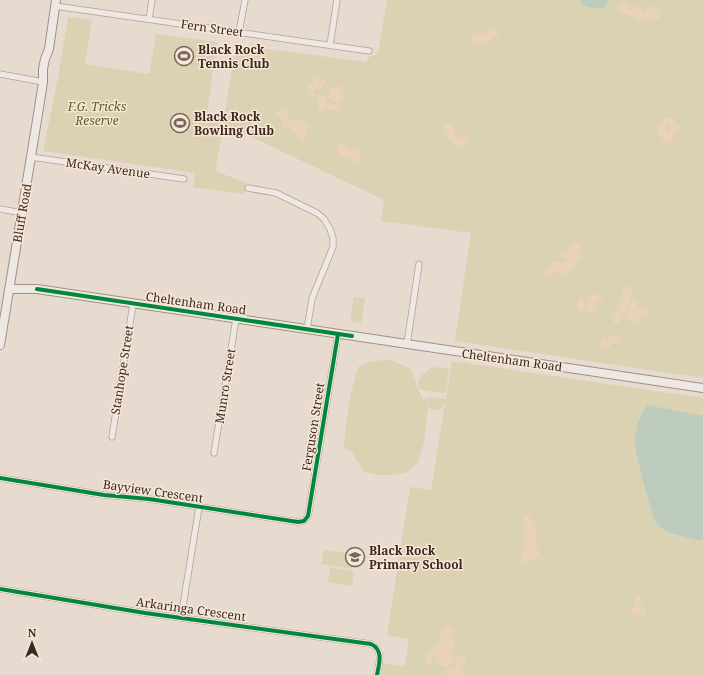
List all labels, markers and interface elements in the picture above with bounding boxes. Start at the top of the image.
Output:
street label: Fern Street [180,15,244,41]
place label: Black Rock Tennis Club [198,41,270,72]
sports icon: Black Rock Tennis Club [173,45,195,67]
park label: F.G. Tricks Reserve [67,98,127,129]
place label: Black Rock Bowling Club [194,108,274,139]
sports icon: Black Rock Bowling Club [169,112,191,134]
street label: McKay Avenue [65,154,151,182]
street label: Bluff Road [8,181,36,244]
street label: Cheltenham Road [145,288,248,319]
street label: Stanhope Street [107,324,137,416]
street label: Cheltenham Road [461,345,564,376]
street label: Munro Street [211,347,239,425]
street label: Ferguson Street [298,382,328,472]
street label: Bayview Crescent [102,476,204,506]
place label: Black Rock Primary School [369,542,464,573]
school or university icon: Black Rock Primary School [344,546,366,568]
street label: Arkaringa Crescent [135,593,247,625]
north arrow [12,623,52,663]
text: N [28,625,37,640]

